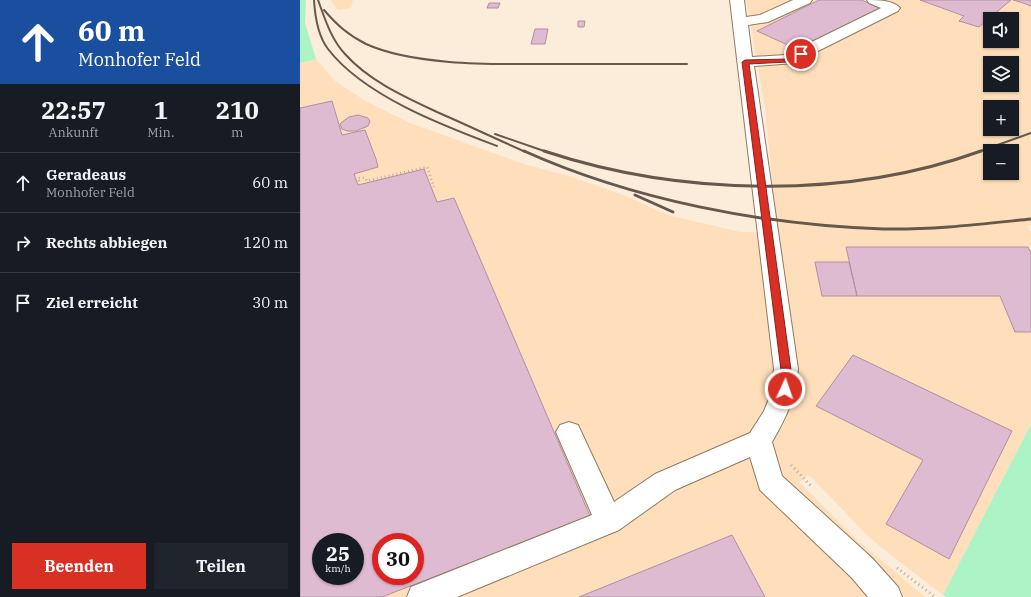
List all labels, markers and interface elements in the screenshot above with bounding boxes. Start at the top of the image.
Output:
text: 60 m [78,12,145,49]
map controls [983,12,1019,180]
button: sound [983,12,1019,48]
icon: ahead [12,16,64,68]
pin [784,37,818,71]
icon: arrive [790,43,812,65]
text: Monhofer Feld [78,48,201,71]
button: layers [983,56,1019,92]
text: 22:57 [41,94,106,126]
text: 1 [154,94,168,126]
text: 210 [216,94,259,126]
button: + [983,100,1019,136]
text: Ankunft [49,124,99,141]
text: Min. [147,124,175,141]
text: m [231,124,243,141]
button: − [983,144,1019,180]
text: Geradeaus [46,165,126,184]
icon: ahead [12,172,34,194]
text: 60 m [252,173,288,192]
text: Monhofer Feld [46,184,135,201]
icon: right [12,232,34,254]
text: Rechts abbiegen [46,233,167,252]
text: 120 m [243,233,288,252]
icon: arrive [12,292,34,314]
text: Ziel erreicht [46,293,138,312]
text: 30 m [252,293,288,312]
position arrow [764,368,806,410]
speed limit sign: 30 [372,533,424,585]
text: 25 [326,540,350,567]
button: Beenden [12,543,146,589]
button: Teilen [154,543,288,589]
text: km/h [325,562,351,575]

